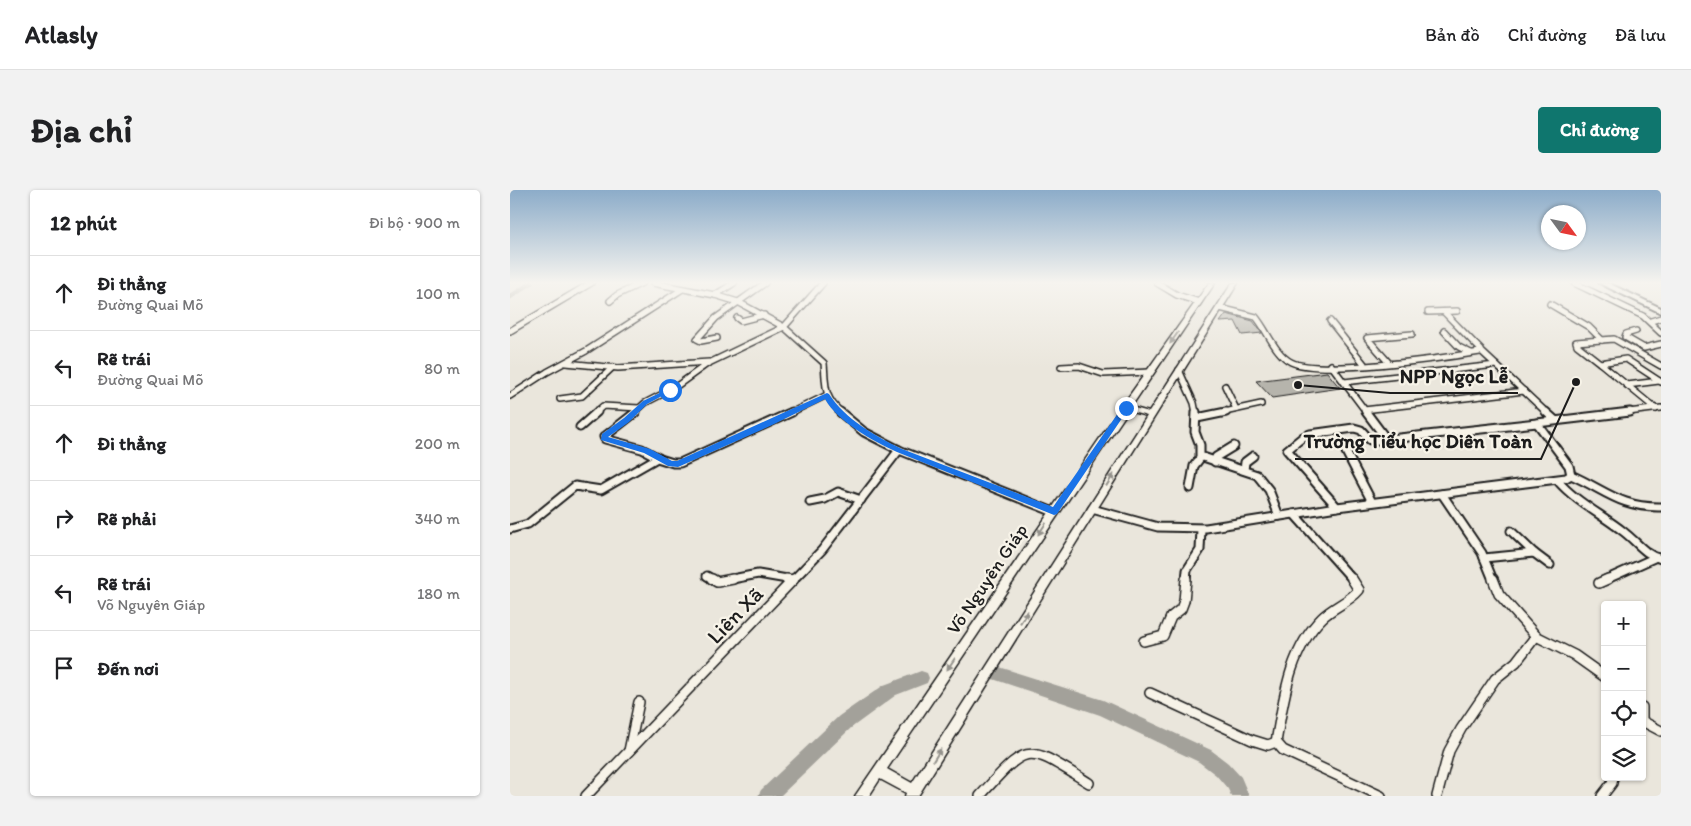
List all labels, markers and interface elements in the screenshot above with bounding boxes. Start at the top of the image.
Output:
text: Atlasly [25,20,98,49]
text: Bản đồ [1425,24,1480,46]
text: Chỉ đường [1508,24,1587,46]
text: Đã lưu [1615,24,1666,46]
button: Chỉ đường [1538,107,1661,153]
text: Địa chỉ [30,109,132,151]
north arrow [1541,205,1586,250]
text: 12 phút [50,210,117,235]
text: Đi bộ · 900 m [369,213,460,232]
text: Đi thẳng [97,272,166,295]
icon: ahead [50,279,78,307]
text: 100 m [416,284,460,303]
text: Đường Quai Mõ [97,295,203,314]
one-way arrow [1169,331,1179,345]
text: Rẽ trái [97,347,151,370]
icon: left [50,354,78,382]
callout: NPP Ngọc Lễ [1390,358,1518,393]
text: 80 m [424,359,460,378]
text: NPP Ngọc Lễ [1400,364,1509,389]
text: Đường Quai Mõ [97,370,203,389]
route start [659,379,682,402]
route end [1115,397,1138,420]
callout: Trường Tiểu học Diên Toàn [1295,424,1541,459]
icon: ahead [50,429,78,457]
text: Trường Tiểu học Diên Toàn [1303,429,1533,454]
text: Đi thẳng [97,432,166,455]
text: 200 m [415,434,460,453]
one-way arrow [1106,473,1115,487]
icon: right [50,504,78,532]
text: Rẽ phải [97,507,156,530]
text: 340 m [415,509,460,528]
street label: Võ Nguyên Giáp [942,519,1032,639]
one-way arrow [1037,523,1047,536]
text: Rẽ trái [97,572,151,595]
icon: left [50,579,78,607]
street label: Liên Xã [701,580,769,649]
text: 180 m [417,584,460,603]
text: Võ Nguyên Giáp [97,595,205,614]
map controls [1601,601,1646,781]
button: + [1601,601,1646,646]
one-way arrow [1019,611,1028,624]
button: − [1601,646,1646,691]
icon: arrive [50,654,78,682]
text: Đến nơi [97,657,159,680]
one-way arrow [946,657,956,671]
button: locate [1601,691,1646,736]
button: layers [1601,736,1646,781]
one-way arrow [932,748,941,761]

